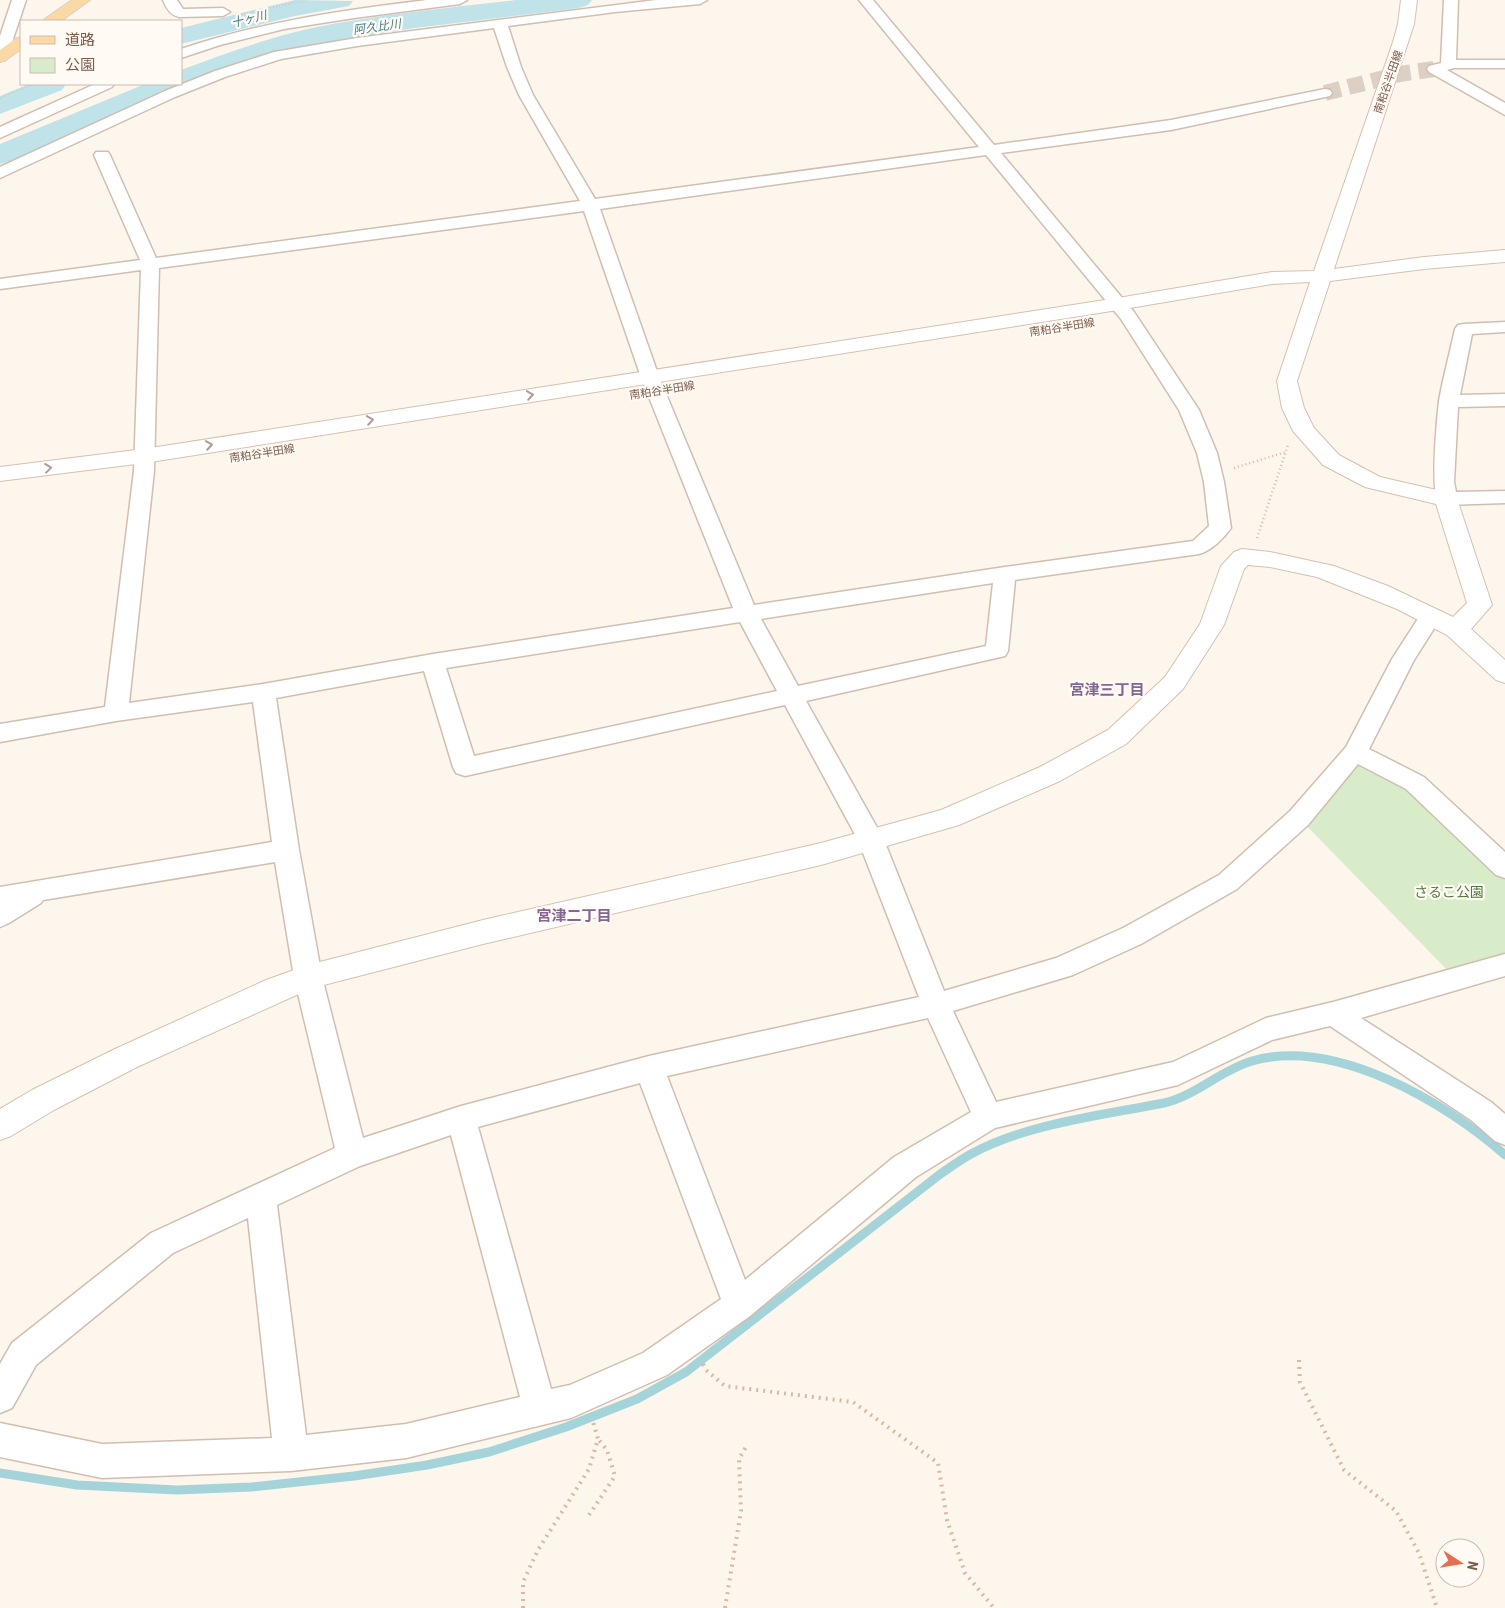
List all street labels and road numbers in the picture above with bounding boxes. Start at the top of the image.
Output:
street label: 南粕谷半田線 [1372,49,1405,115]
street label: 南粕谷半田線 [1028,316,1096,339]
street label: 南粕谷半田線 [628,379,696,402]
street label: 南粕谷半田線 [228,442,296,465]

